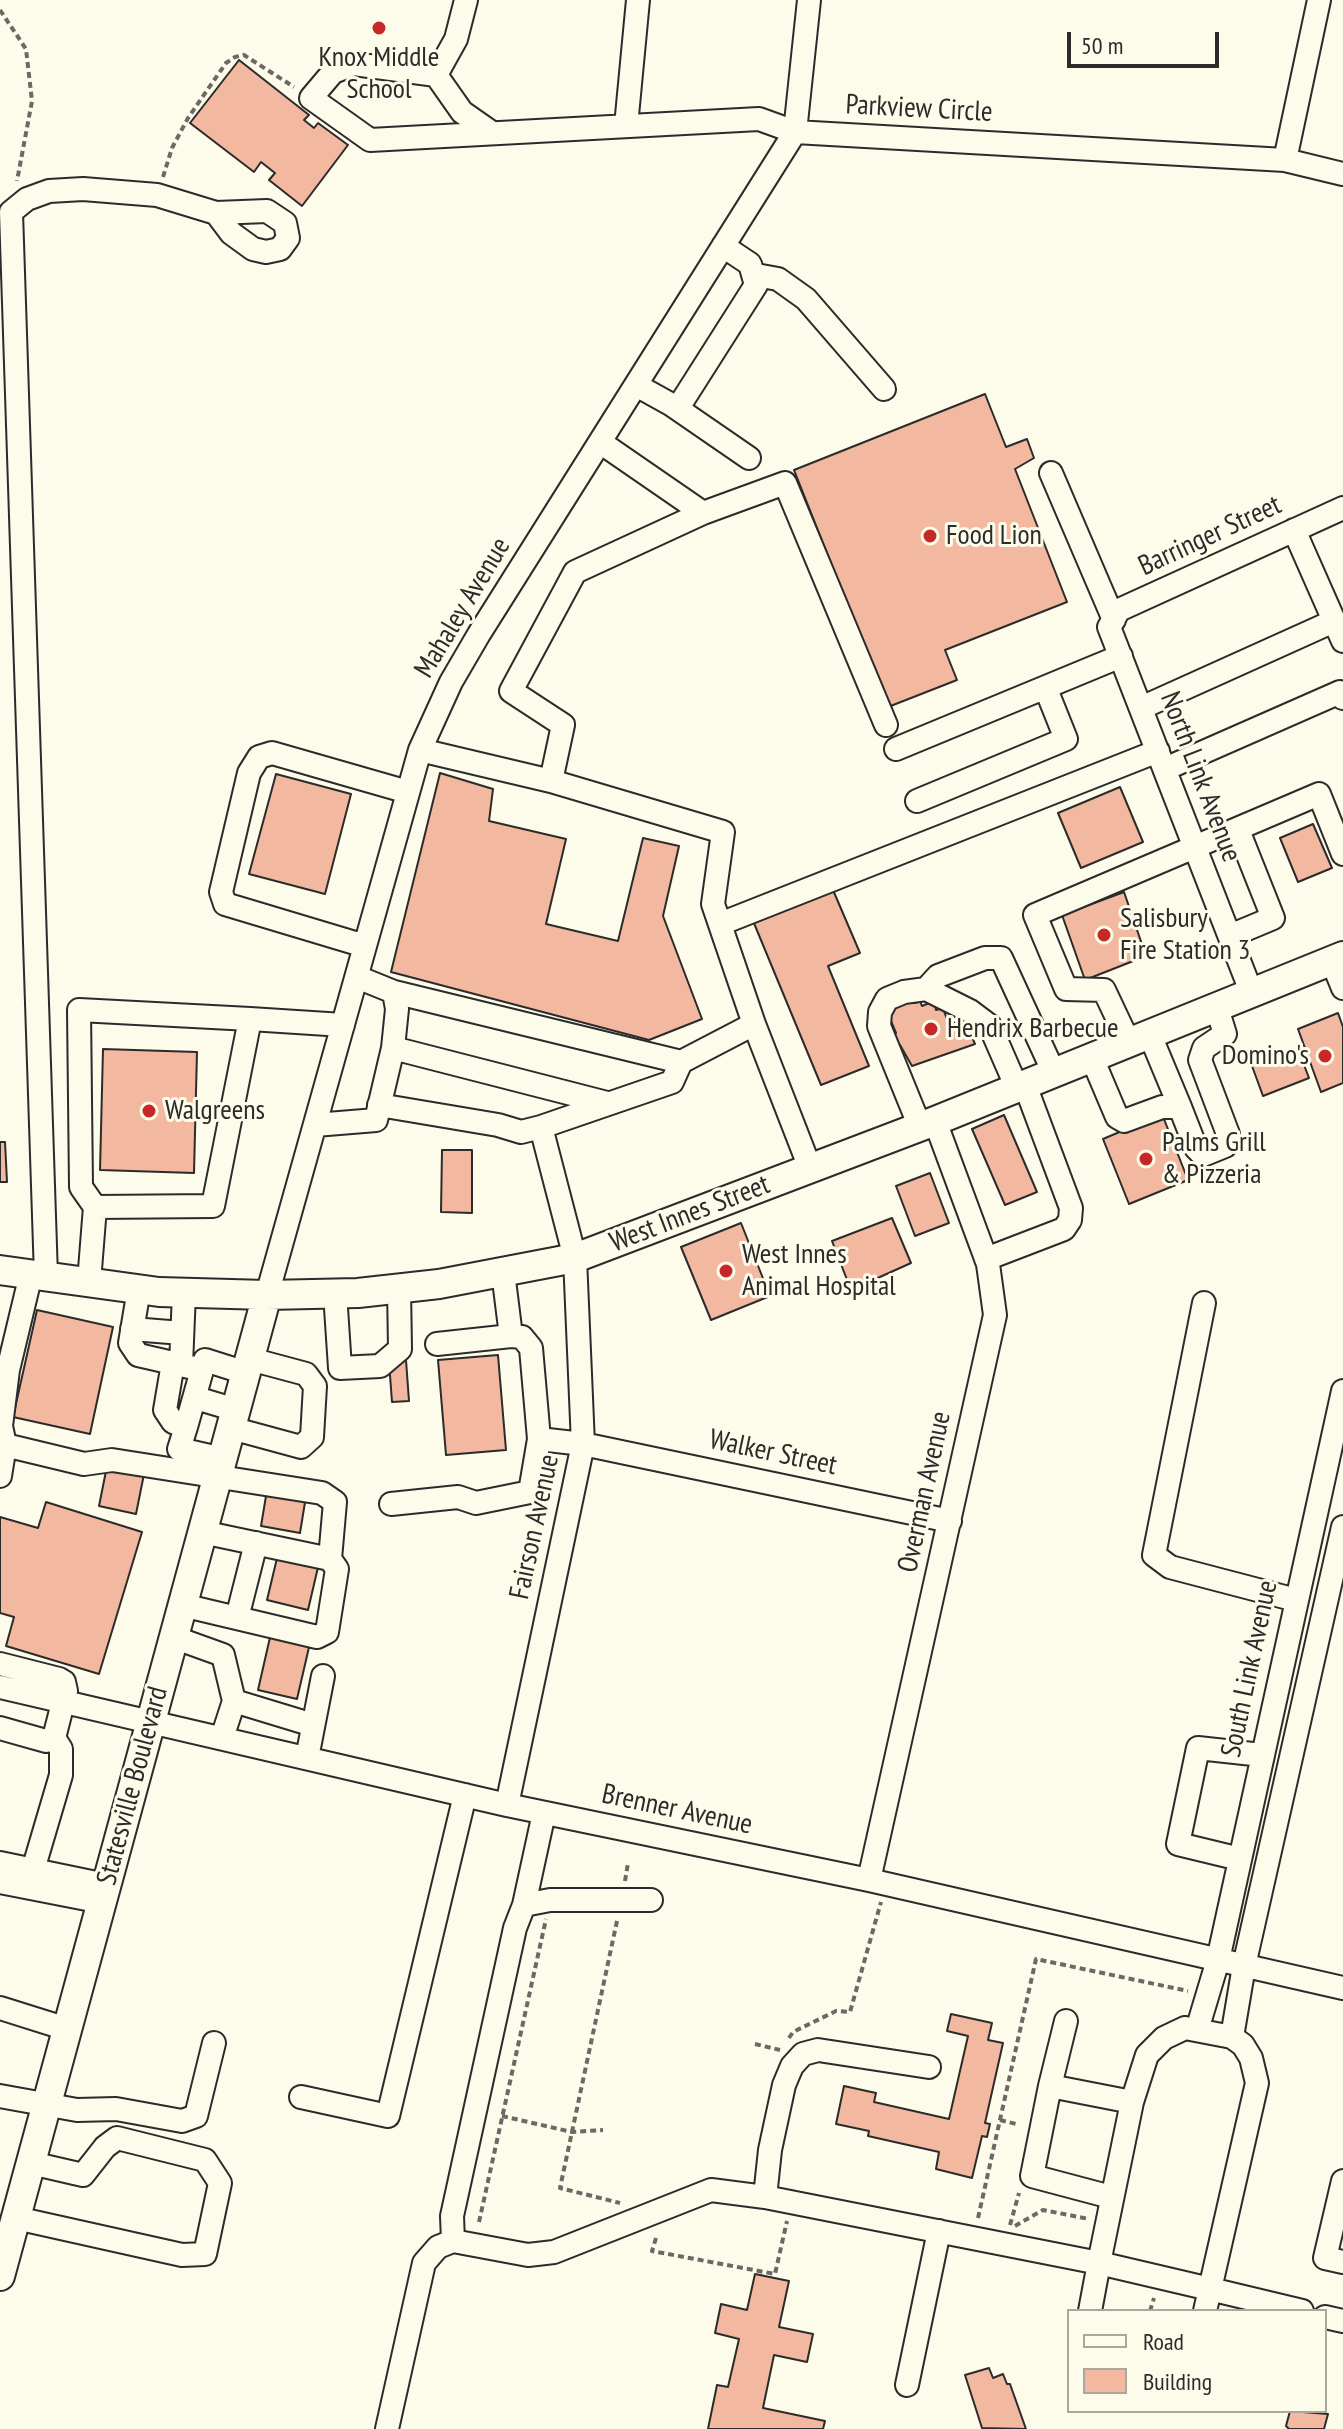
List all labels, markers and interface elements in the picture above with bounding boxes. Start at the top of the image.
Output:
scale bar [1071,16,1223,66]
marker: Knox Middle School [370,19,388,37]
text: 50 m [1081,30,1123,61]
place label: Knox Middle School [319,41,439,107]
street label: Parkview Circle [845,88,993,130]
street label: Barringer Street [1133,488,1287,584]
place label: Food Lion [946,519,1042,553]
marker: Food Lion [921,527,939,545]
street label: Mahaley Avenue [408,532,518,684]
street label: North Link Avenue [1152,687,1248,867]
place label: Salisbury Fire Station 3 [1120,902,1250,968]
marker: Salisbury Fire Station 3 [1095,926,1113,944]
place label: Hendrix Barbecue [947,1012,1118,1046]
marker: Hendrix Barbecue [922,1020,940,1038]
place label: Domino's [1222,1039,1309,1073]
marker: Domino's [1316,1047,1334,1065]
place label: Walgreens [165,1094,265,1128]
marker: Walgreens [140,1102,158,1120]
place label: Palms Grill & Pizzeria [1162,1126,1266,1192]
marker: Palms Grill & Pizzeria [1137,1150,1155,1168]
street label: West Innes Street [605,1168,775,1260]
place label: West Innes Animal Hospital [742,1238,896,1304]
marker: West Innes Animal Hospital [717,1262,735,1280]
street label: Overman Avenue [892,1408,958,1576]
street label: Walker Street [706,1423,840,1483]
street label: Fairson Avenue [503,1452,567,1602]
street label: South Link Avenue [1215,1578,1285,1760]
street label: Statesville Boulevard [90,1683,176,1889]
street label: Brenner Avenue [599,1778,755,1842]
legend [1067,2309,1327,2413]
text: Road [1143,2326,1184,2357]
text: Building [1143,2366,1212,2397]

